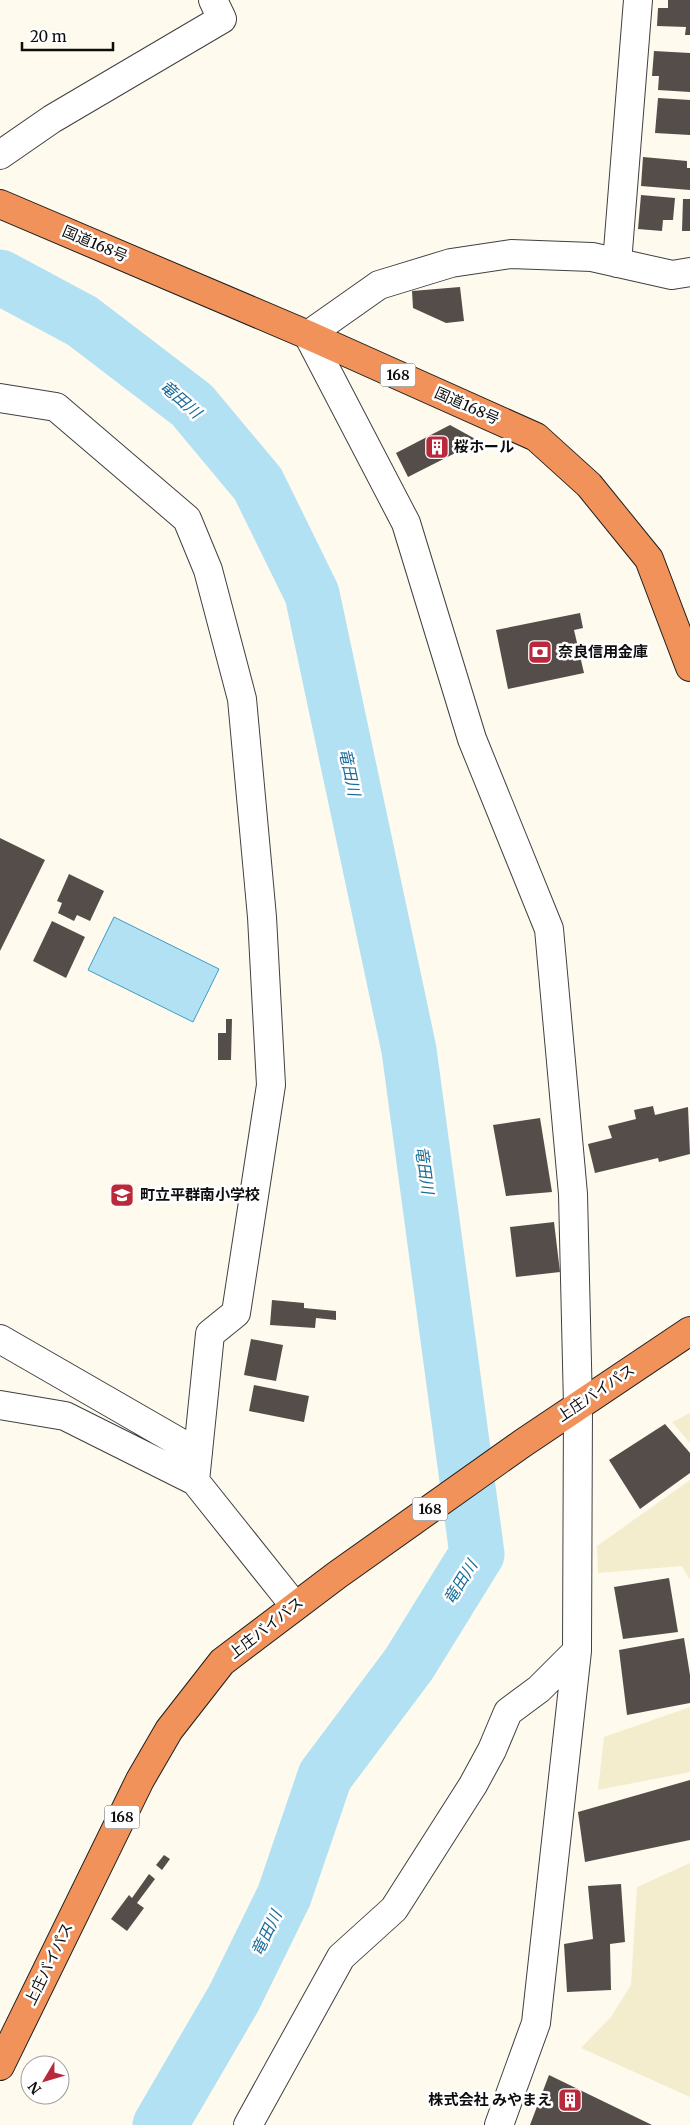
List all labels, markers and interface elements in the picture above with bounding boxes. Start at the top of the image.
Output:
scale bar [22,20,114,52]
text: 20 m [30,27,67,46]
street label: 国道168号 [60,221,131,266]
road number: 168 [380,364,416,386]
water label: 竜田川 [156,376,207,424]
street label: 国道168号 [432,383,503,428]
building icon: 桜ホール [424,434,450,460]
place label: 桜ホール [454,437,514,456]
bank icon: 奈良信用金庫 [527,639,553,665]
place label: 奈良信用金庫 [558,642,648,661]
water label: 竜田川 [335,746,365,800]
water label: 竜田川 [412,1145,439,1197]
school or university icon: 町立平群南小学校 [109,1182,135,1208]
place label: 町立平群南小学校 [140,1185,260,1204]
street label: 上庄バイパス [553,1360,638,1426]
road number: 168 [412,1498,448,1520]
water label: 竜田川 [439,1555,482,1608]
street label: 上庄バイパス [224,1593,307,1663]
road number: 168 [104,1805,140,1828]
water label: 竜田川 [246,1905,286,1959]
street label: 上庄バイパス [20,1919,77,2008]
north arrow [20,2055,70,2105]
text: N [24,2078,45,2098]
building icon: 株式会社 みやまえ [557,2087,583,2113]
place label: 株式会社 みやまえ [428,2090,552,2109]

